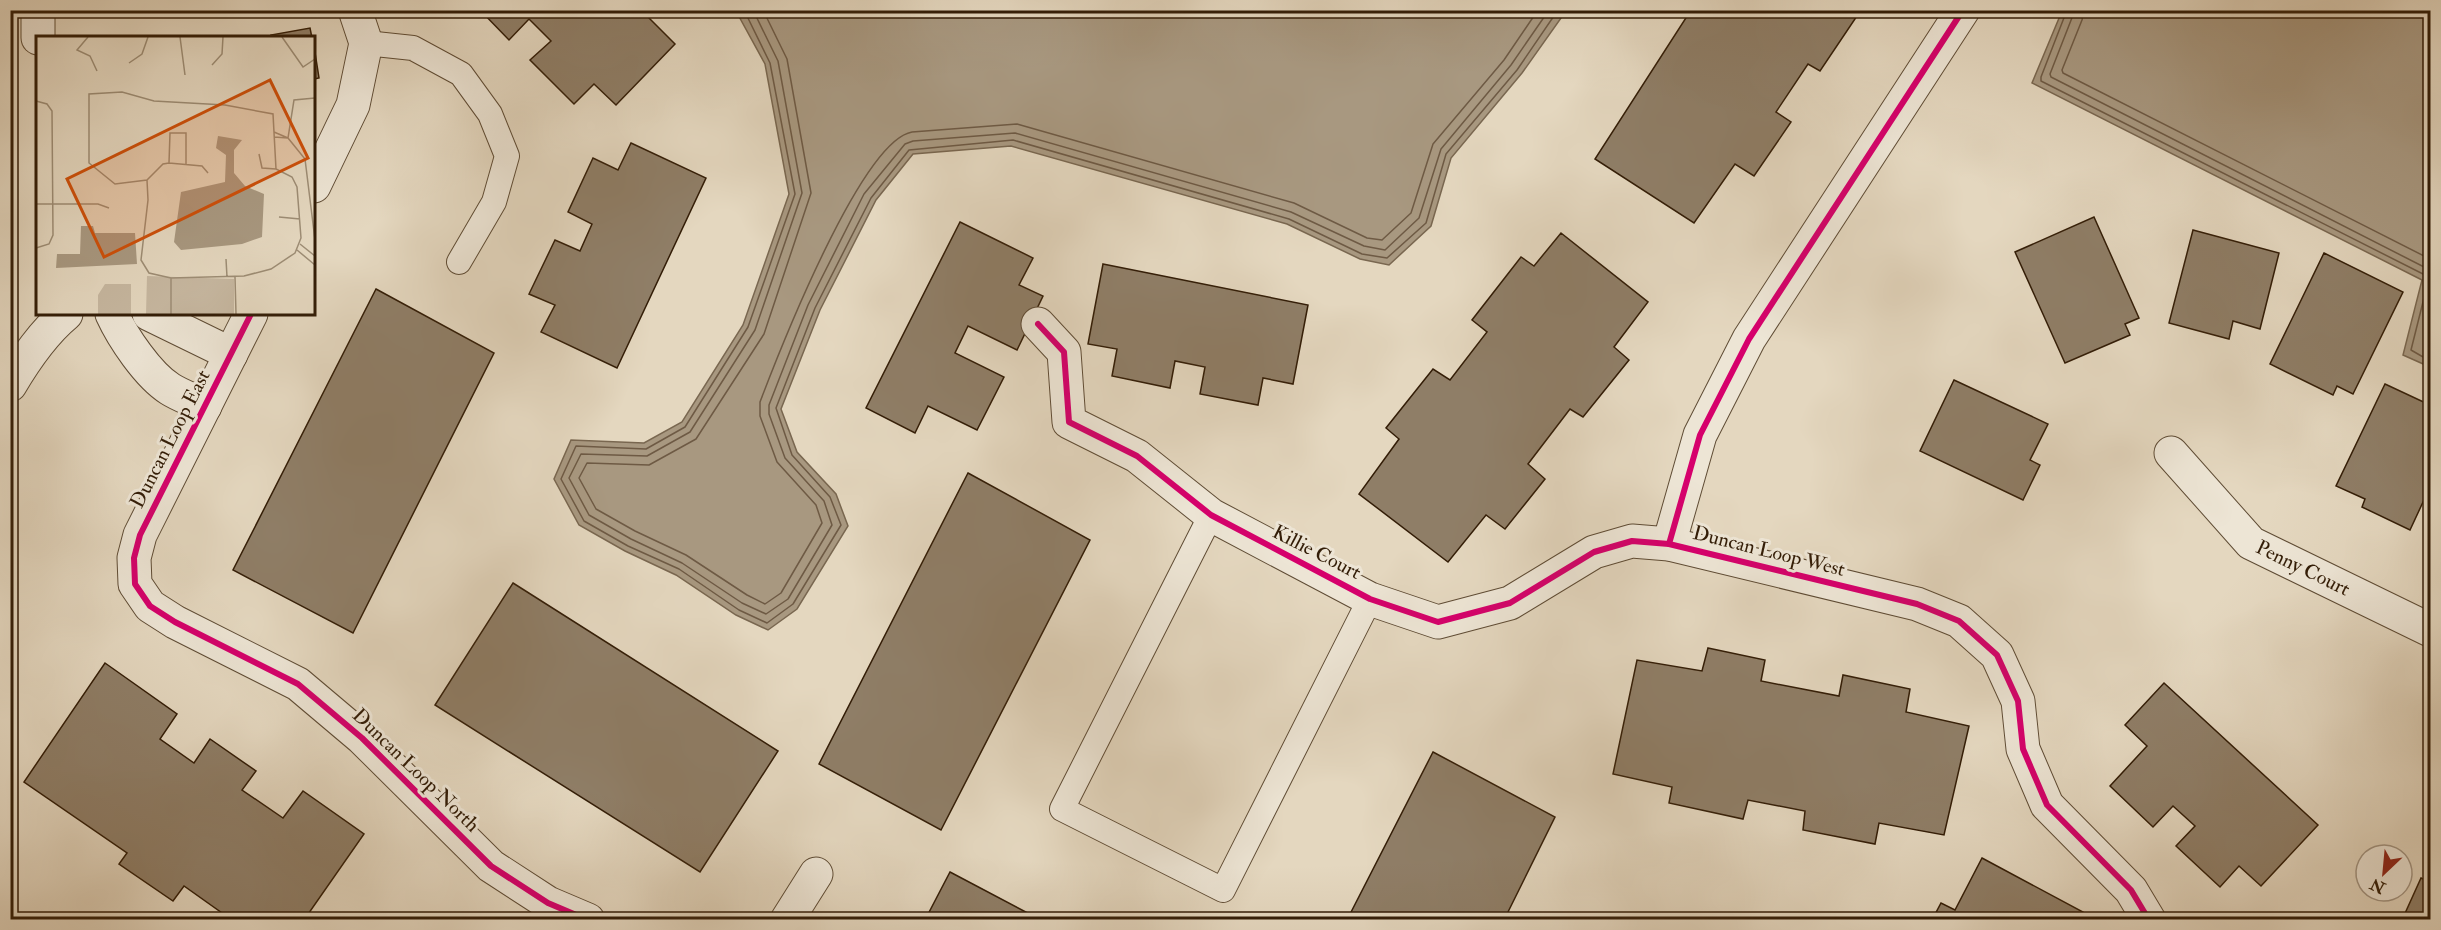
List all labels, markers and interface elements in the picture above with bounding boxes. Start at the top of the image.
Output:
inset map [36,36,315,315]
street label: Duncan Loop East [124,365,217,513]
street label: Killie Court [1269,519,1366,585]
street label: Duncan Loop West [1690,520,1848,583]
street label: Penny Court [2252,535,2355,602]
street label: Duncan Loop North [346,703,485,838]
north arrow [2354,843,2414,903]
text: N [2366,873,2390,898]

